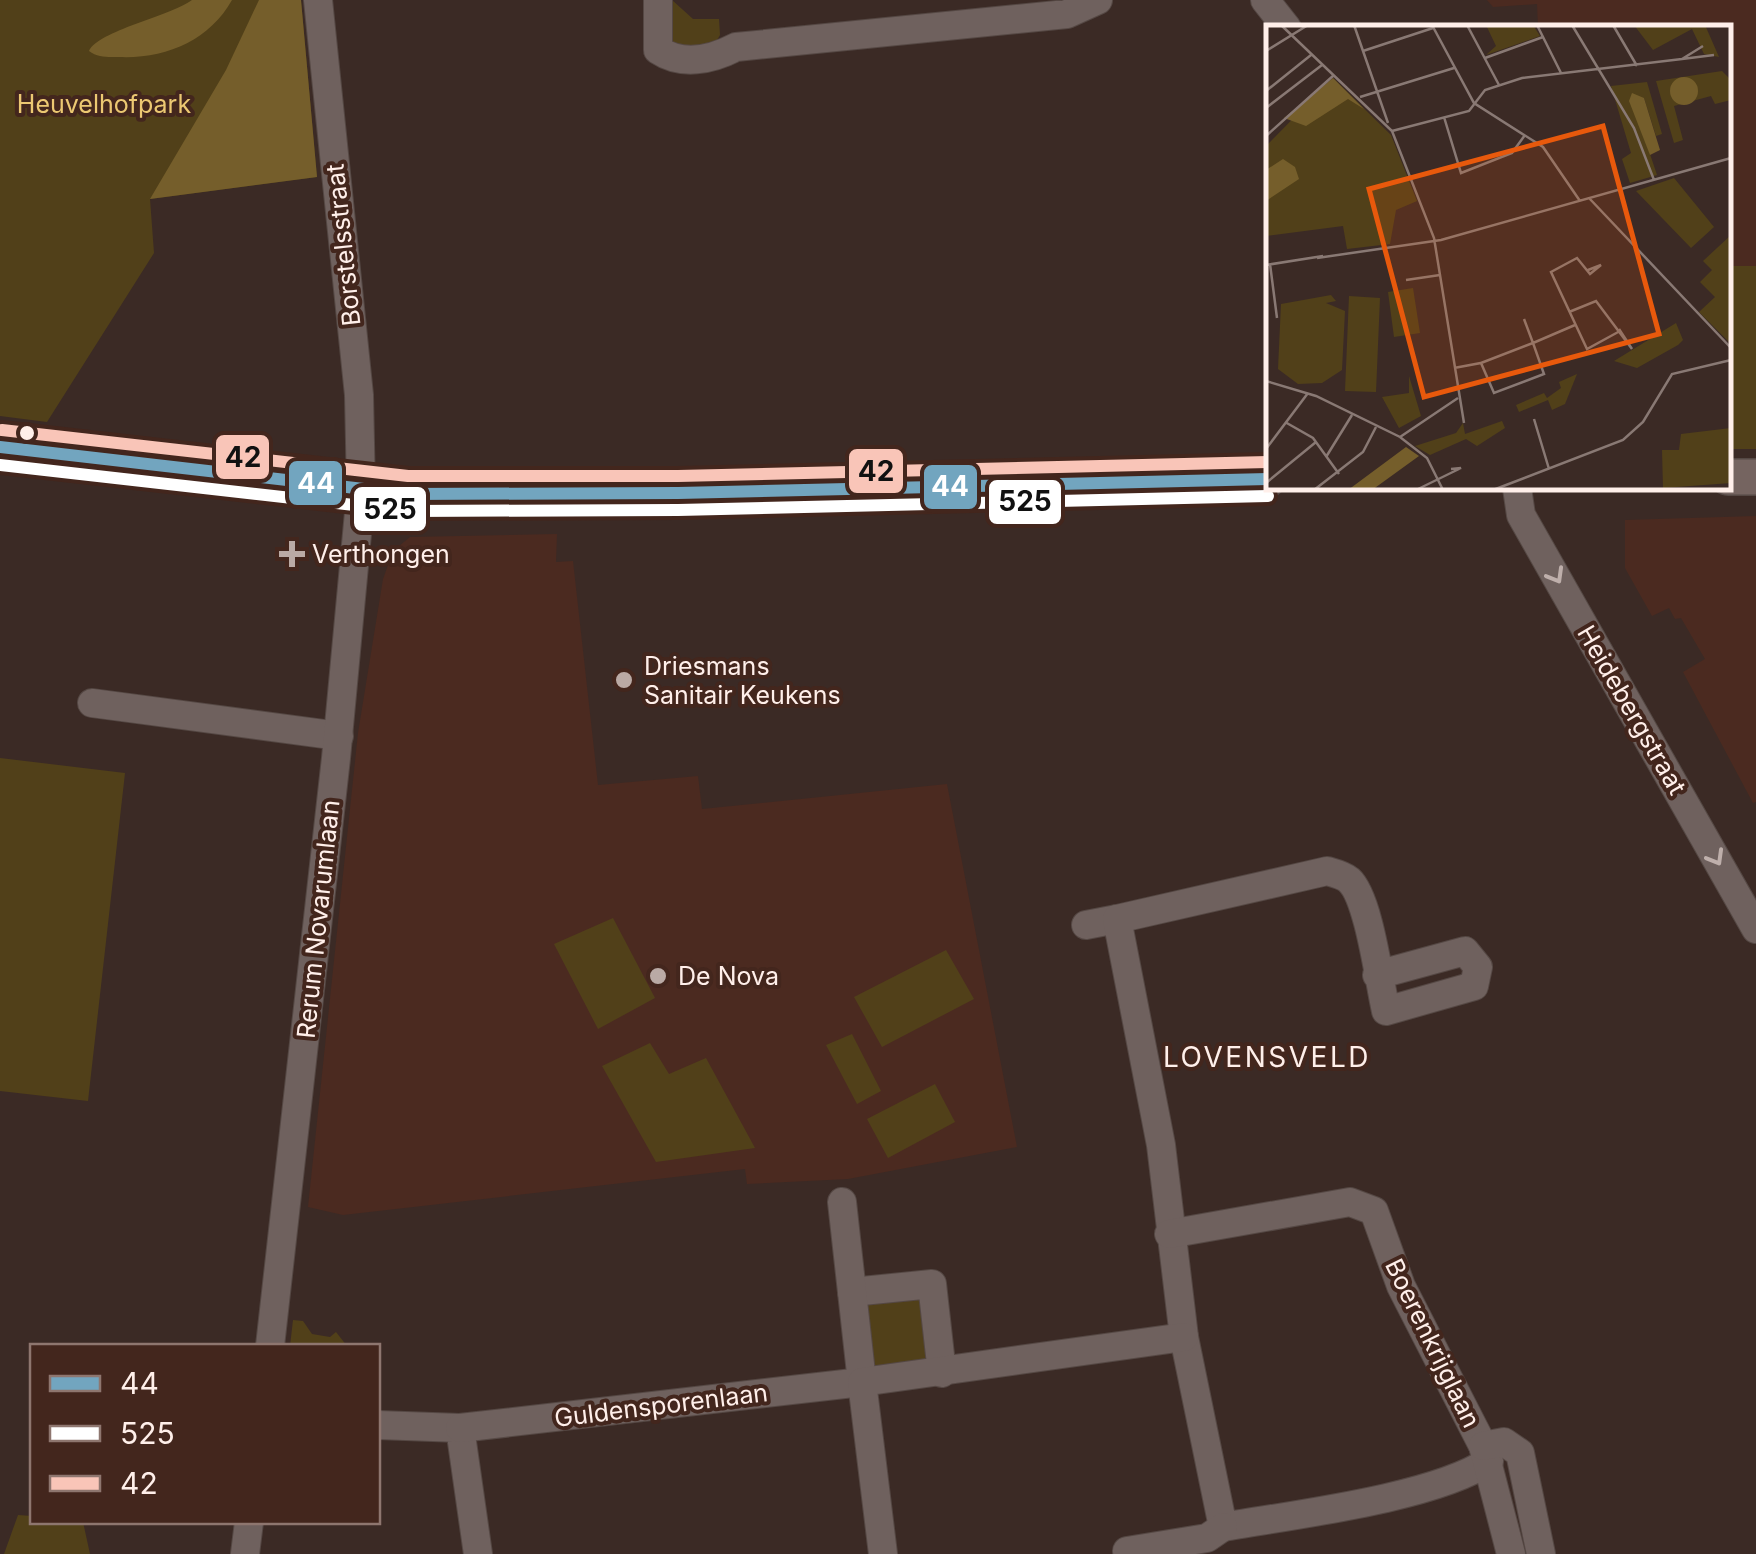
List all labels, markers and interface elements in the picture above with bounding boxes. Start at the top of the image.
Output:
inset map [1266,25,1731,490]
park label: Heuvelhofpark [17,89,191,119]
street label: Borstelsstraat [320,162,366,328]
unlabelled marker [17,423,37,443]
line badge: 42 [214,433,271,481]
text: 42 [225,440,261,474]
line badge: 42 [847,447,905,495]
text: 42 [858,454,894,488]
line badge: 44 [287,459,344,507]
line badge: 44 [922,463,979,511]
text: 44 [297,466,335,500]
text: 44 [931,469,969,503]
line badge: 525 [987,478,1063,526]
text: 525 [998,484,1052,518]
line badge: 525 [352,485,428,533]
text: 525 [363,492,417,526]
place label: Verthongen [312,539,450,569]
marker: Verthongen [281,543,303,565]
one-way arrow [1543,565,1563,583]
street label: Heidebergstraat [1571,620,1693,800]
place label: Driesmans Sanitair Keukens [644,651,841,710]
marker: Driesmans Sanitair Keukens [613,669,635,691]
street label: Rerum Novarumlaan [291,798,345,1040]
one-way arrow [1703,848,1723,866]
place label: De Nova [678,961,779,991]
marker: De Nova [647,965,669,987]
district label: LOVENSVELD [1163,1040,1371,1074]
street label: Boerenkrijglaan [1379,1254,1487,1432]
legend [30,1344,380,1524]
text: 44 [120,1365,159,1401]
street label: Guldensporenlaan [553,1377,769,1433]
text: 525 [120,1415,175,1451]
text: 42 [120,1465,158,1501]

